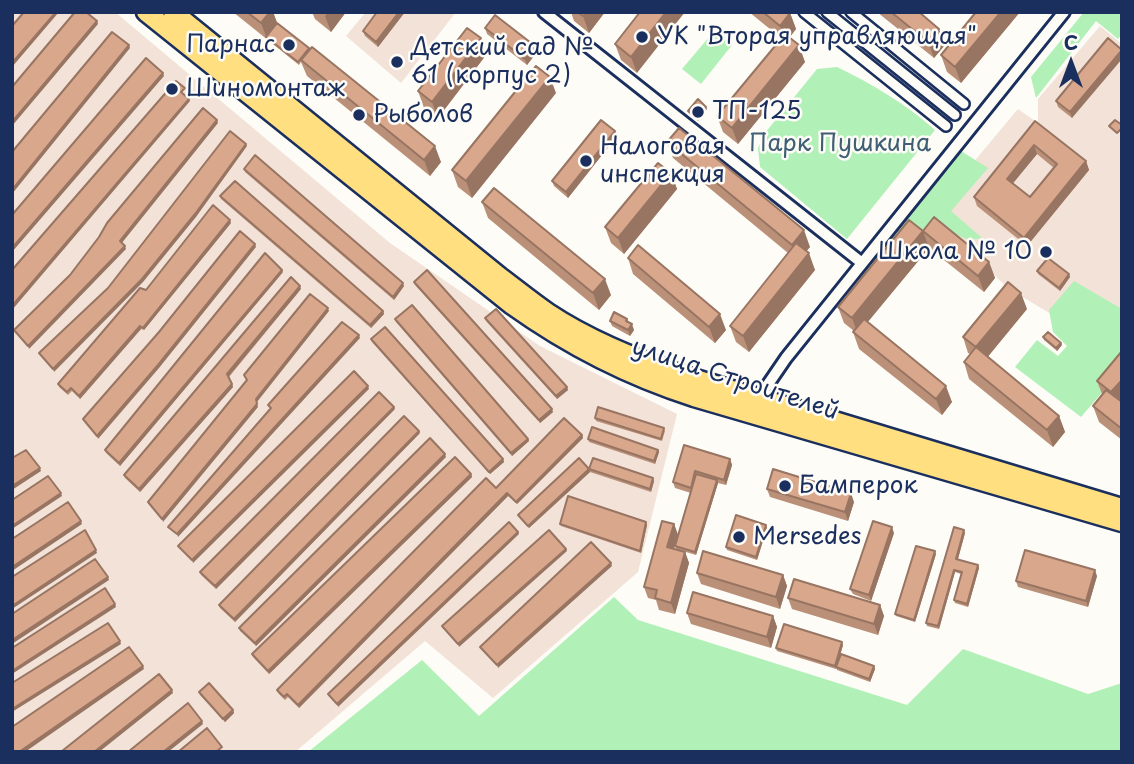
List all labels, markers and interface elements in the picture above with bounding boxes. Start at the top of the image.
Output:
place label: УК "Вторая управляющая" [656,23,977,51]
north arrow [1036,28,1106,98]
text: С [1064,28,1078,56]
marker: УК "Вторая управляющая" [634,29,650,45]
place label: Парнас [187,31,275,59]
place label: Детский сад № 61 (корпус 2) [411,34,593,90]
marker: Парнас [281,37,297,53]
marker: Детский сад № 61 (корпус 2) [389,54,405,70]
place label: Шиномонтаж [186,75,345,103]
marker: Шиномонтаж [164,81,180,97]
place label: ТП-125 [712,98,801,126]
place label: Рыболов [373,101,473,129]
marker: ТП-125 [690,104,706,120]
marker: Рыболов [351,107,367,123]
park label: Парк Пушкина [749,130,931,158]
place label: Налоговая инспекция [600,133,725,189]
marker: Налоговая инспекция [578,153,594,169]
place label: Школа № 10 [878,238,1032,266]
marker: Школа № 10 [1038,244,1054,260]
street label: улица Строителей [628,333,842,427]
place label: Бамперок [799,472,918,500]
marker: Бамперок [777,478,793,494]
place label: Mersedes [753,523,861,551]
marker: Mersedes [731,529,747,545]

